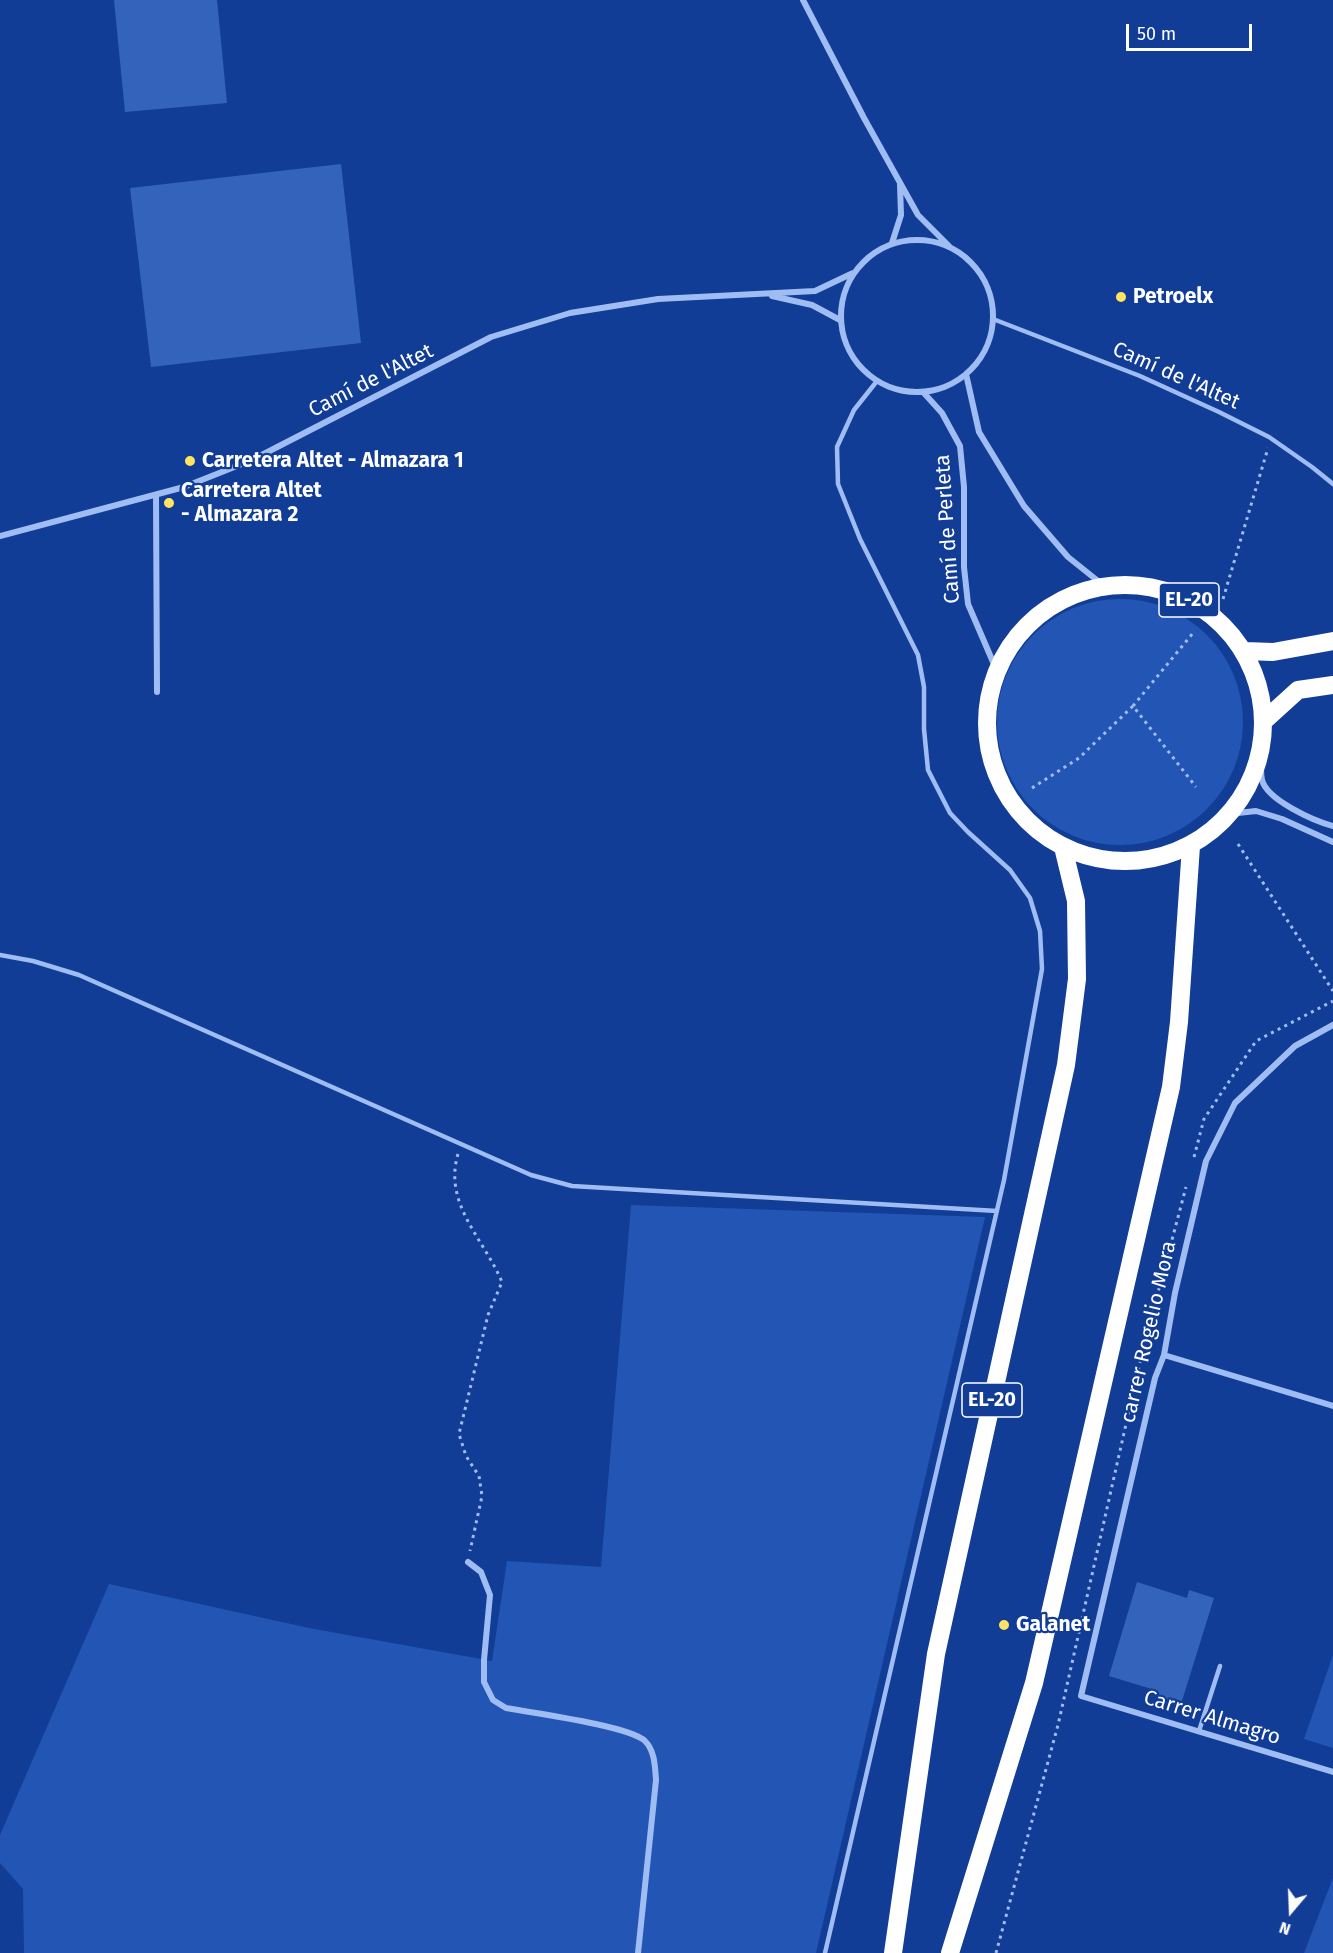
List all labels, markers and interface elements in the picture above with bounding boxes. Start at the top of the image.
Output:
scale bar [1129,12,1255,50]
text: 50 m [1137,23,1176,45]
place label: Petroelx [1133,284,1213,310]
marker: Petroelx [1114,290,1128,304]
street label: Camí de l'Altet [1109,337,1243,415]
street label: Camí de l'Altet [305,339,437,423]
place label: Carretera Altet - Almazara 1 [202,448,464,474]
marker: Carretera Altet - Almazara 1 [183,454,197,468]
street label: Camí de Perleta [930,454,966,604]
place label: Carretera Altet - Almazara 2 [181,478,322,528]
marker: Carretera Altet - Almazara 2 [162,496,176,510]
road number: EL-20 [1159,583,1219,617]
street label: carrer Rogelio Mora [1116,1239,1182,1425]
road number: EL-20 [962,1383,1022,1417]
place label: Galanet [1016,1612,1090,1638]
marker: Galanet [997,1618,1011,1632]
street label: Carrer Almagro [1141,1685,1283,1751]
north arrow [1261,1881,1321,1941]
text: N [1277,1918,1293,1939]

